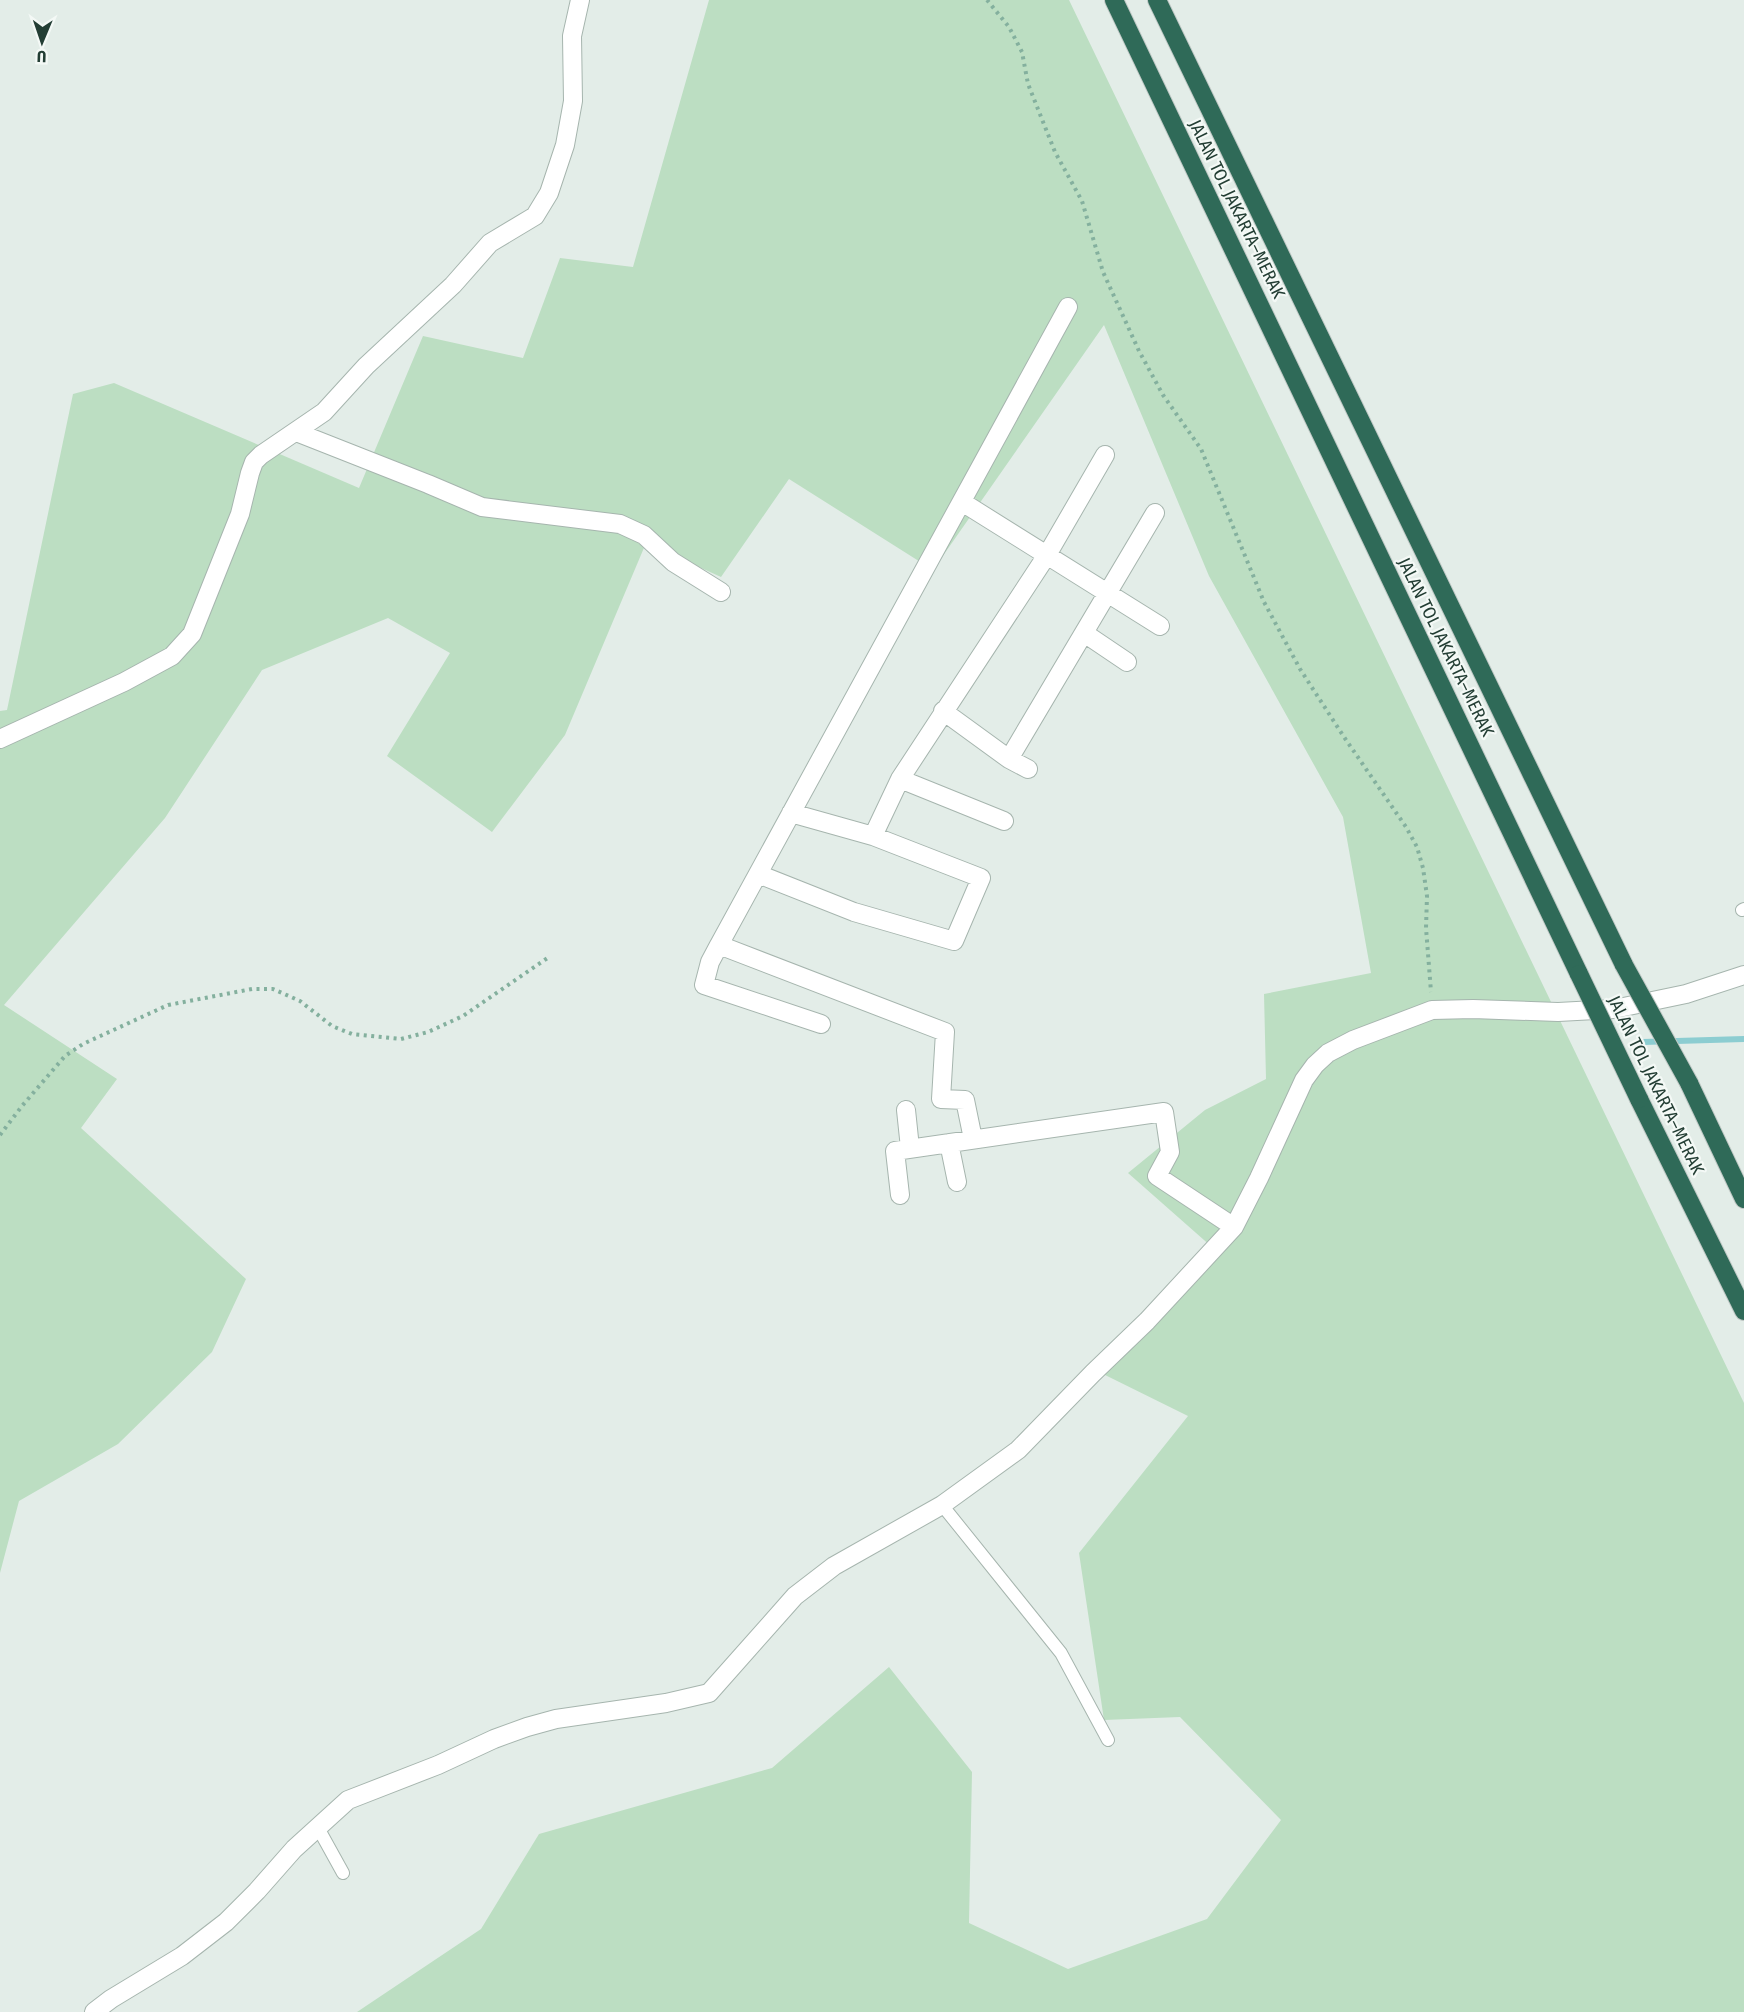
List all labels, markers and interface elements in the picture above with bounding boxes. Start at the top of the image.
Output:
north arrow [12,12,72,72]
text: U [36,47,47,66]
street label: JALAN TOL JAKARTA–MERAK [1184,116,1290,302]
street label: JALAN TOL JAKARTA–MERAK [1393,554,1499,740]
street label: JALAN TOL JAKARTA–MERAK [1603,992,1709,1178]

